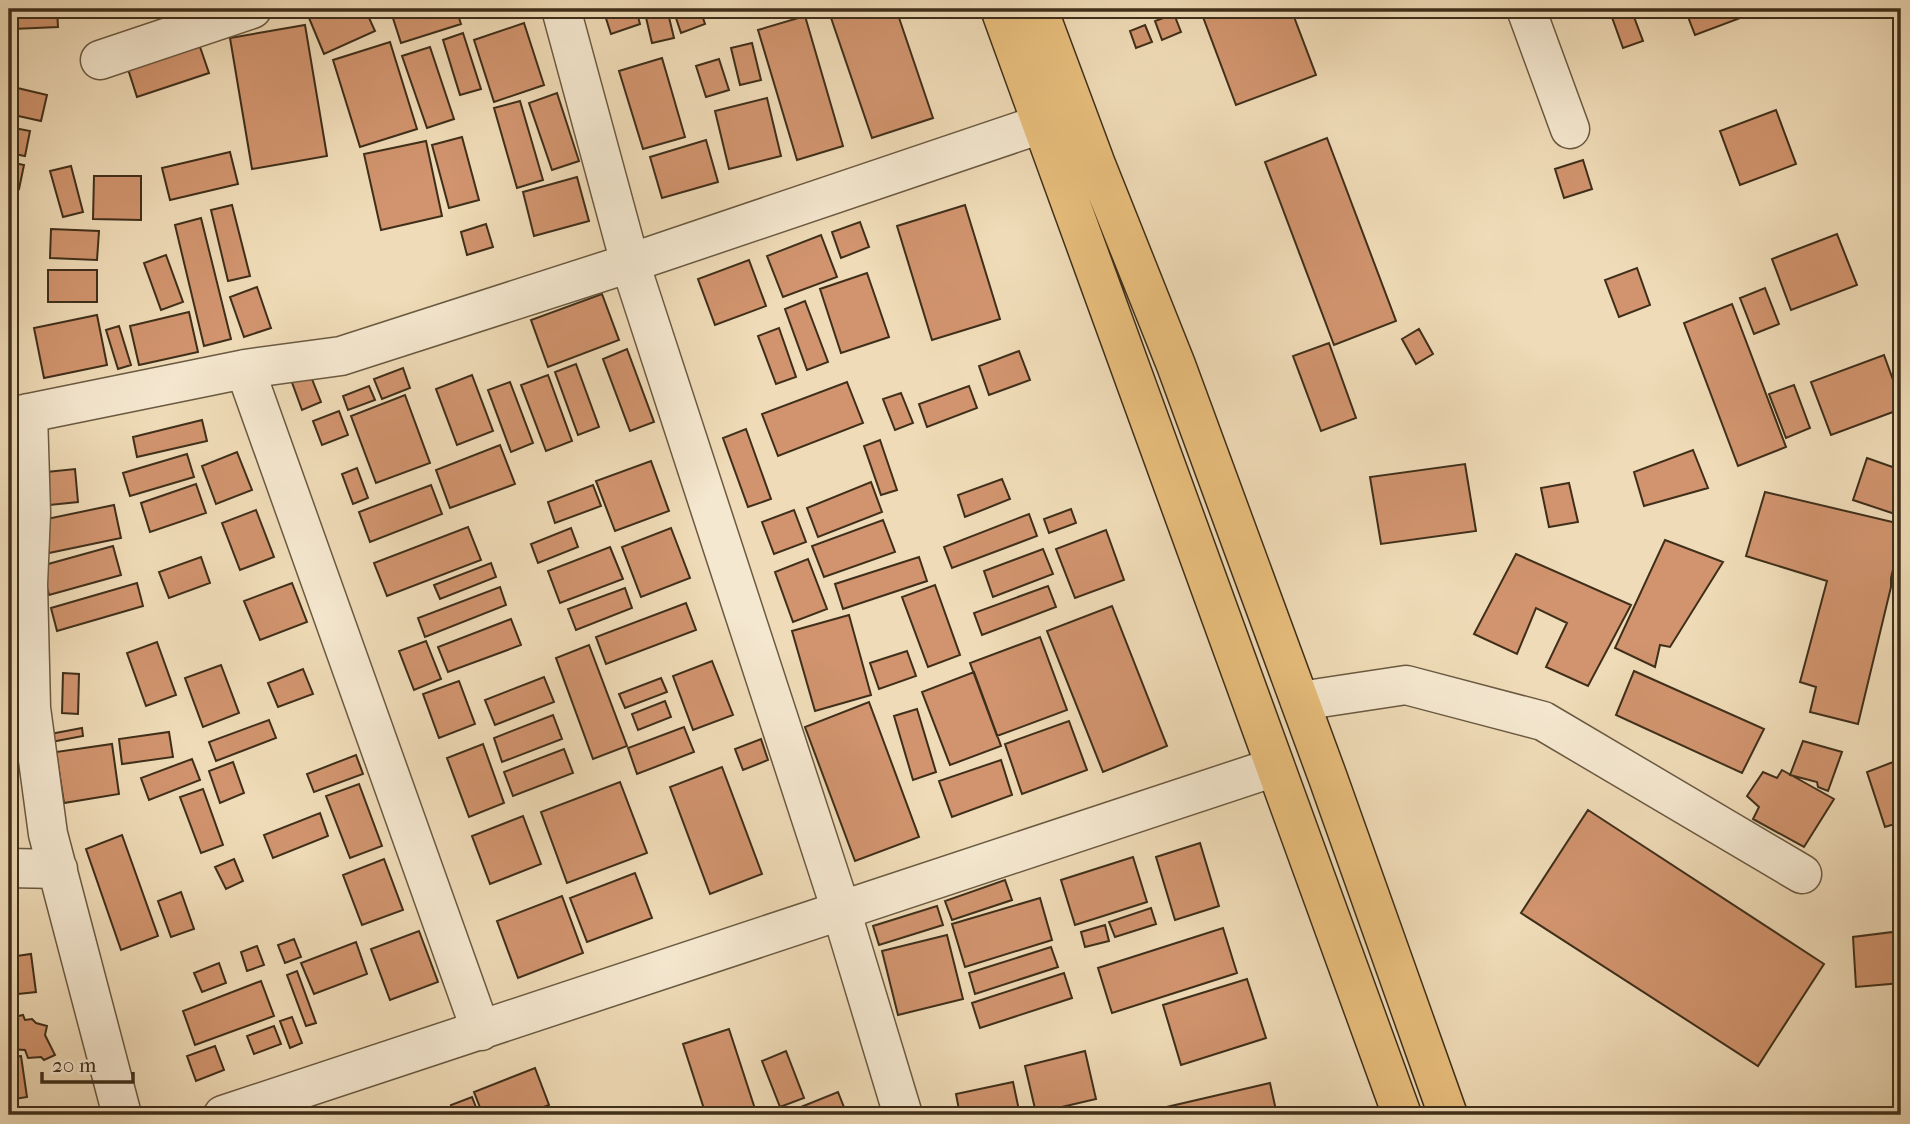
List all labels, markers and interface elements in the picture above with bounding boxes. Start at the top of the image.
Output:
scale bar [42,1040,133,1084]
text: 20 m [52,1053,97,1077]

